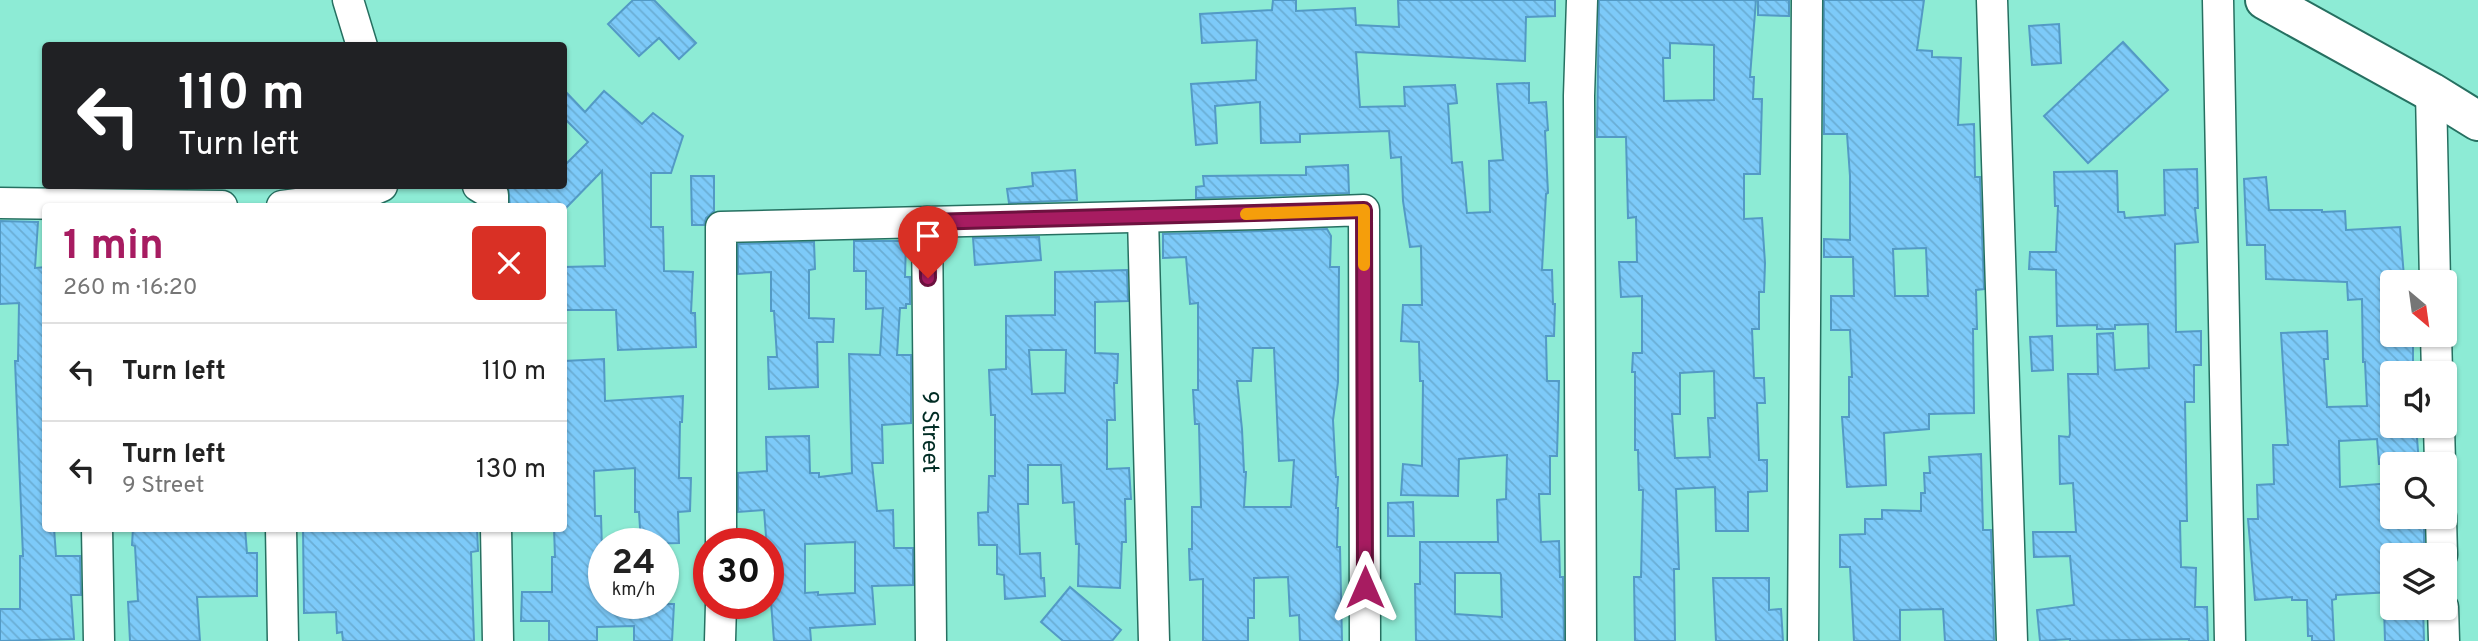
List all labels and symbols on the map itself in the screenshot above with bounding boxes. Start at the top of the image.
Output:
pin [898,206,958,278]
north arrow [2380,270,2457,346]
street label: 9 Street [914,391,944,473]
speed limit sign: 30 [693,528,784,619]
position arrow [1328,550,1402,624]

